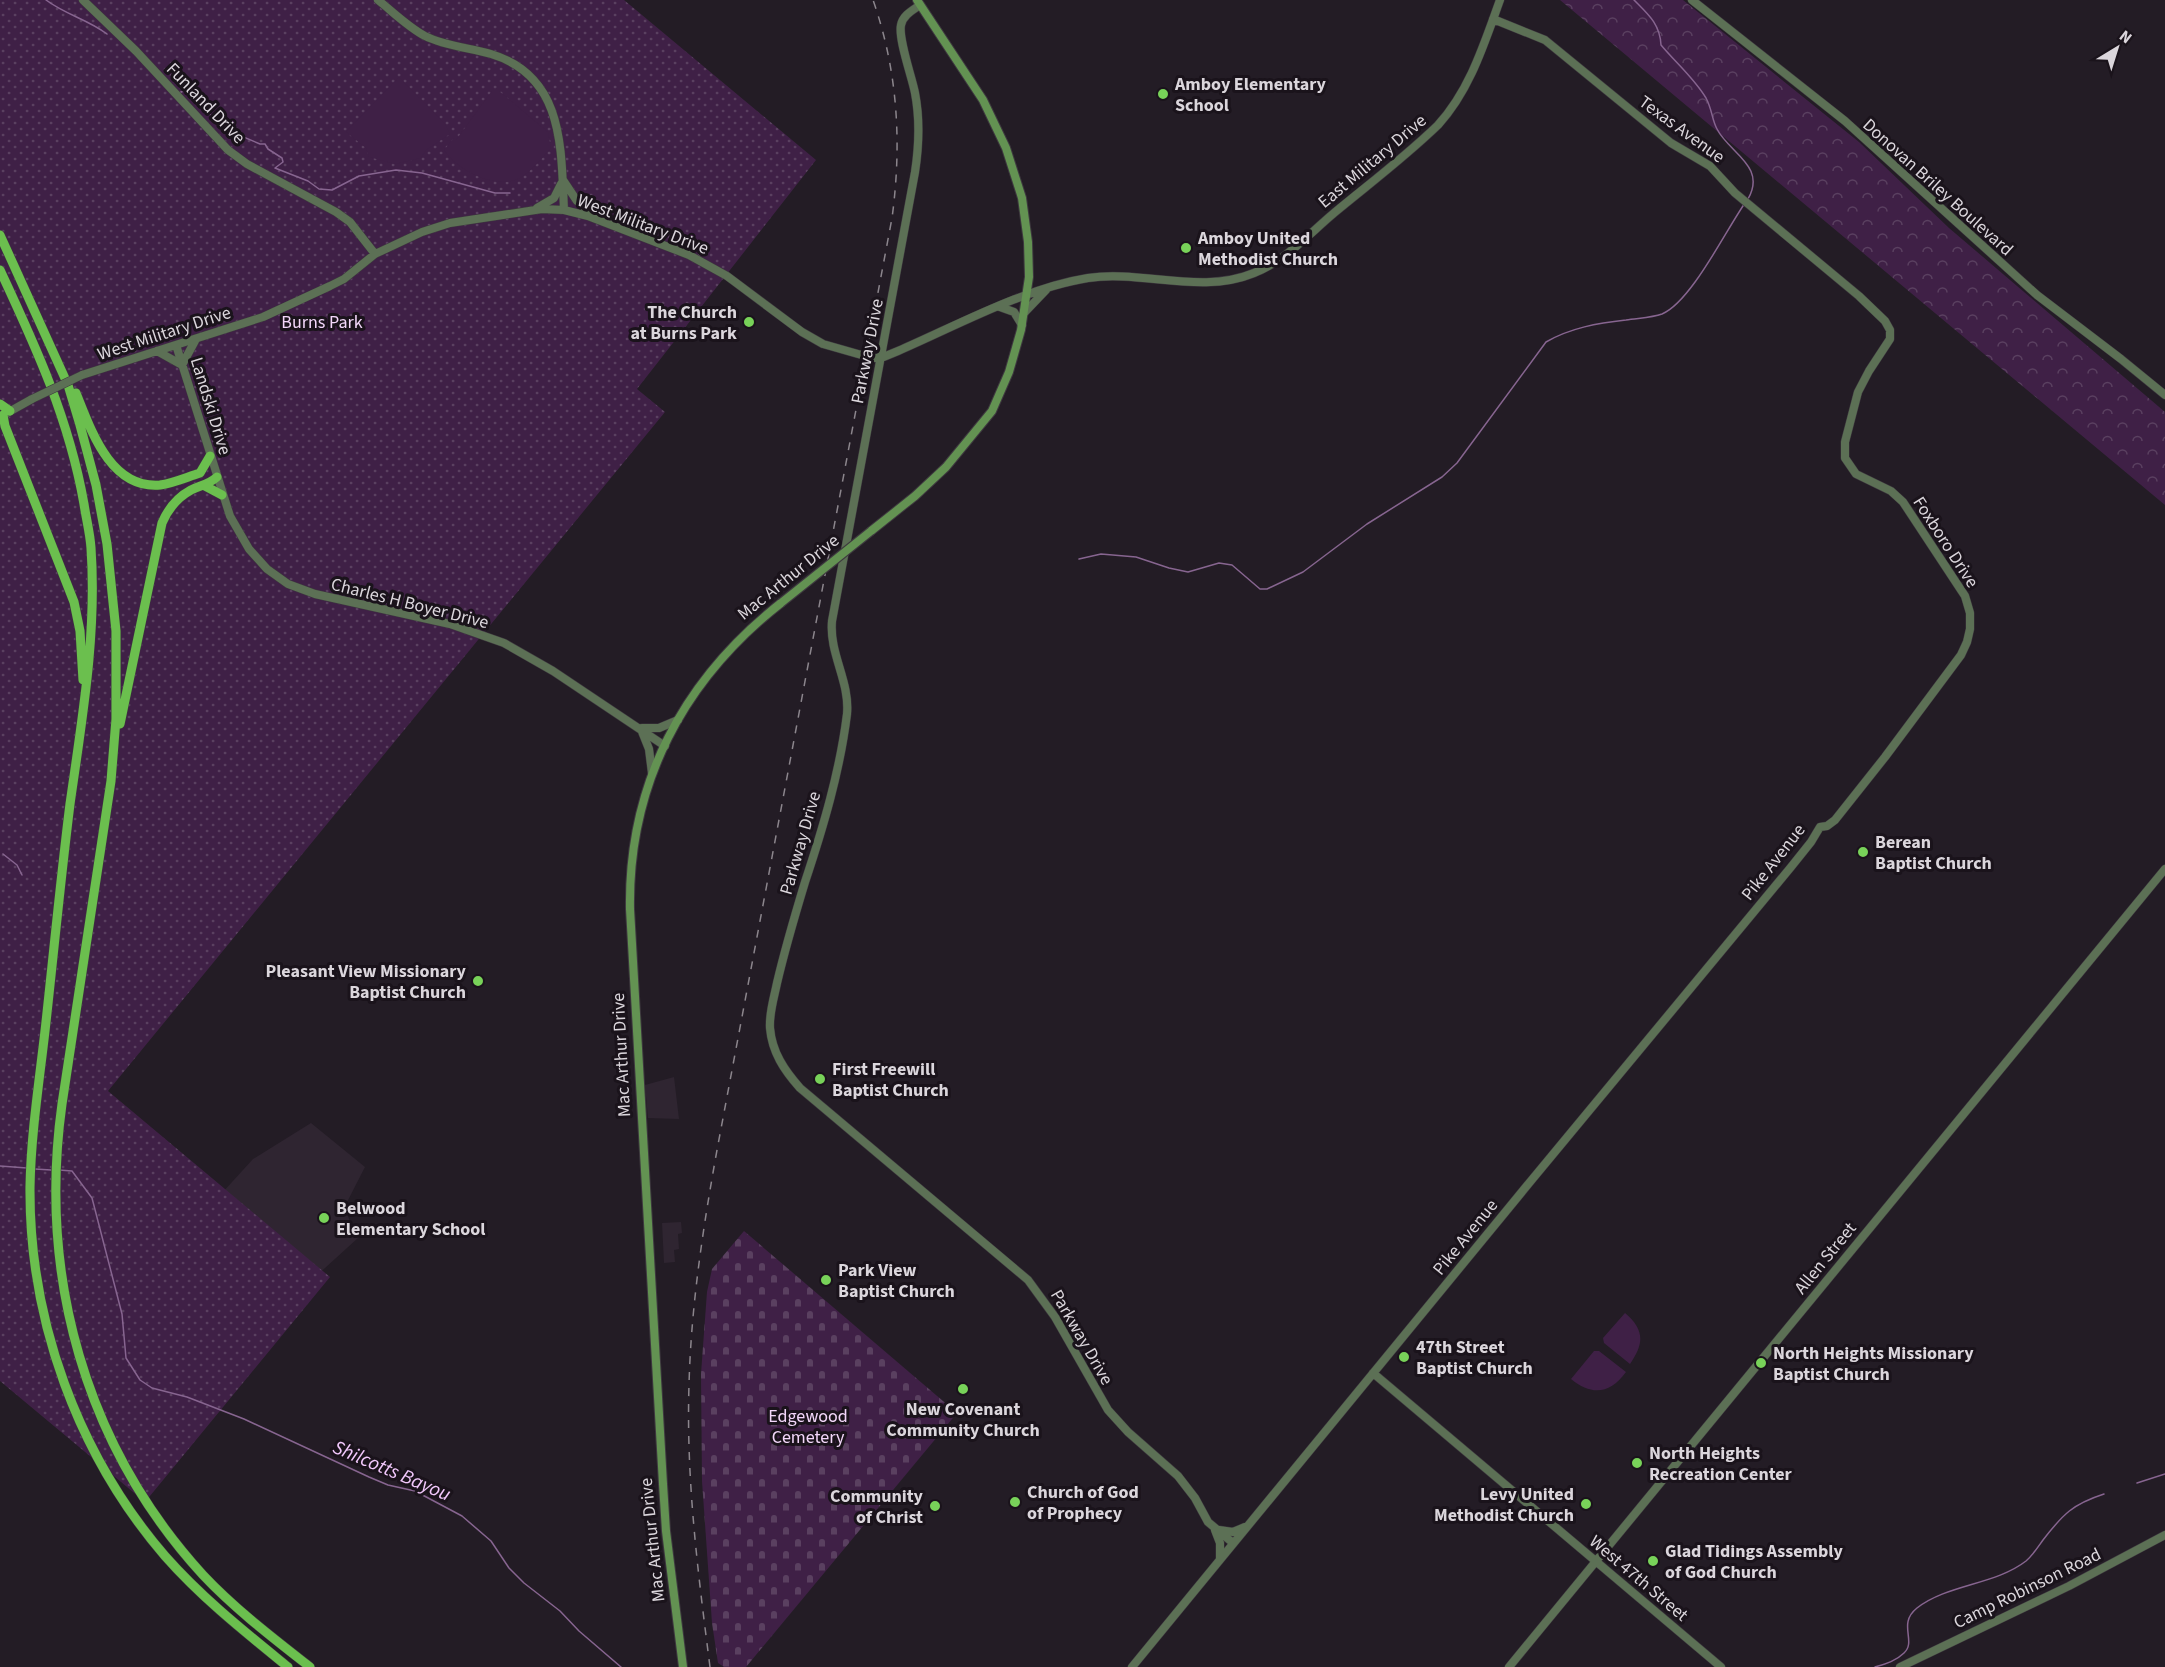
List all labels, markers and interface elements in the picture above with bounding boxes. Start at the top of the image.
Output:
north arrow [2087,18,2147,78]
text: N [2115,25,2137,49]
street label: Funland Drive [160,57,251,150]
place label: Amboy Elementary School [1174,72,1327,118]
marker: Amboy Elementary School [1156,87,1170,101]
street label: Texas Avenue [1634,90,1730,169]
street label: East Military Drive [1313,109,1432,214]
street label: Donovan Briley Boulevard [1857,113,2018,262]
street label: West Military Drive [573,188,712,261]
place label: Amboy United Methodist Church [1197,226,1338,272]
marker: Amboy United Methodist Church [1179,241,1193,255]
street label: Parkway Drive [845,296,890,406]
street label: West Military Drive [94,300,234,367]
place label: The Church at Burns Park [631,300,737,346]
park label: Burns Park [281,310,363,335]
marker: The Church at Burns Park [742,315,756,329]
street label: Landski Drive [184,354,237,458]
street label: Foxboro Drive [1907,492,1984,593]
street label: Mac Arthur Drive [732,528,845,626]
street label: Charles H Boyer Drive [328,572,491,635]
street label: Parkway Drive [774,788,827,898]
street label: Pike Avenue [1735,819,1811,906]
place label: Berean Baptist Church [1875,830,1992,876]
marker: Berean Baptist Church [1856,845,1870,859]
place label: Pleasant View Missionary Baptist Church [265,959,467,1005]
marker: Pleasant View Missionary Baptist Church [471,974,485,988]
street label: Mac Arthur Drive [606,992,637,1118]
place label: First Freewill Baptist Church [832,1057,949,1103]
marker: First Freewill Baptist Church [813,1072,827,1086]
street label: Pike Avenue [1427,1194,1504,1281]
place label: Belwood Elementary School [336,1196,486,1242]
marker: Belwood Elementary School [317,1211,331,1225]
street label: Allen Street [1788,1217,1862,1300]
place label: Park View Baptist Church [838,1258,955,1304]
marker: Park View Baptist Church [819,1273,833,1287]
street label: Parkway Drive [1044,1285,1119,1390]
place label: 47th Street Baptist Church [1416,1335,1533,1381]
place label: North Heights Missionary Baptist Church [1773,1341,1974,1387]
marker: 47th Street Baptist Church [1397,1350,1411,1364]
marker: North Heights Missionary Baptist Church [1754,1356,1768,1370]
marker: New Covenant Community Church [956,1382,970,1396]
place label: New Covenant Community Church [886,1397,1040,1443]
park label: Edgewood Cemetery [768,1404,848,1450]
water label: Shilcotts Bayou [328,1433,455,1508]
place label: North Heights Recreation Center [1649,1441,1793,1487]
marker: North Heights Recreation Center [1630,1456,1644,1470]
street label: Mac Arthur Drive [634,1477,671,1603]
place label: Church of God of Prophecy [1027,1480,1139,1526]
place label: Levy United Methodist Church [1434,1482,1574,1528]
place label: Community of Christ [830,1484,924,1530]
marker: Church of God of Prophecy [1008,1495,1022,1509]
marker: Levy United Methodist Church [1579,1497,1593,1511]
marker: Community of Christ [928,1499,942,1513]
street label: West 47th Street [1584,1529,1694,1627]
place label: Glad Tidings Assembly of God Church [1665,1539,1843,1585]
street label: Camp Robinson Road [1949,1542,2105,1635]
marker: Glad Tidings Assembly of God Church [1646,1554,1660,1568]

